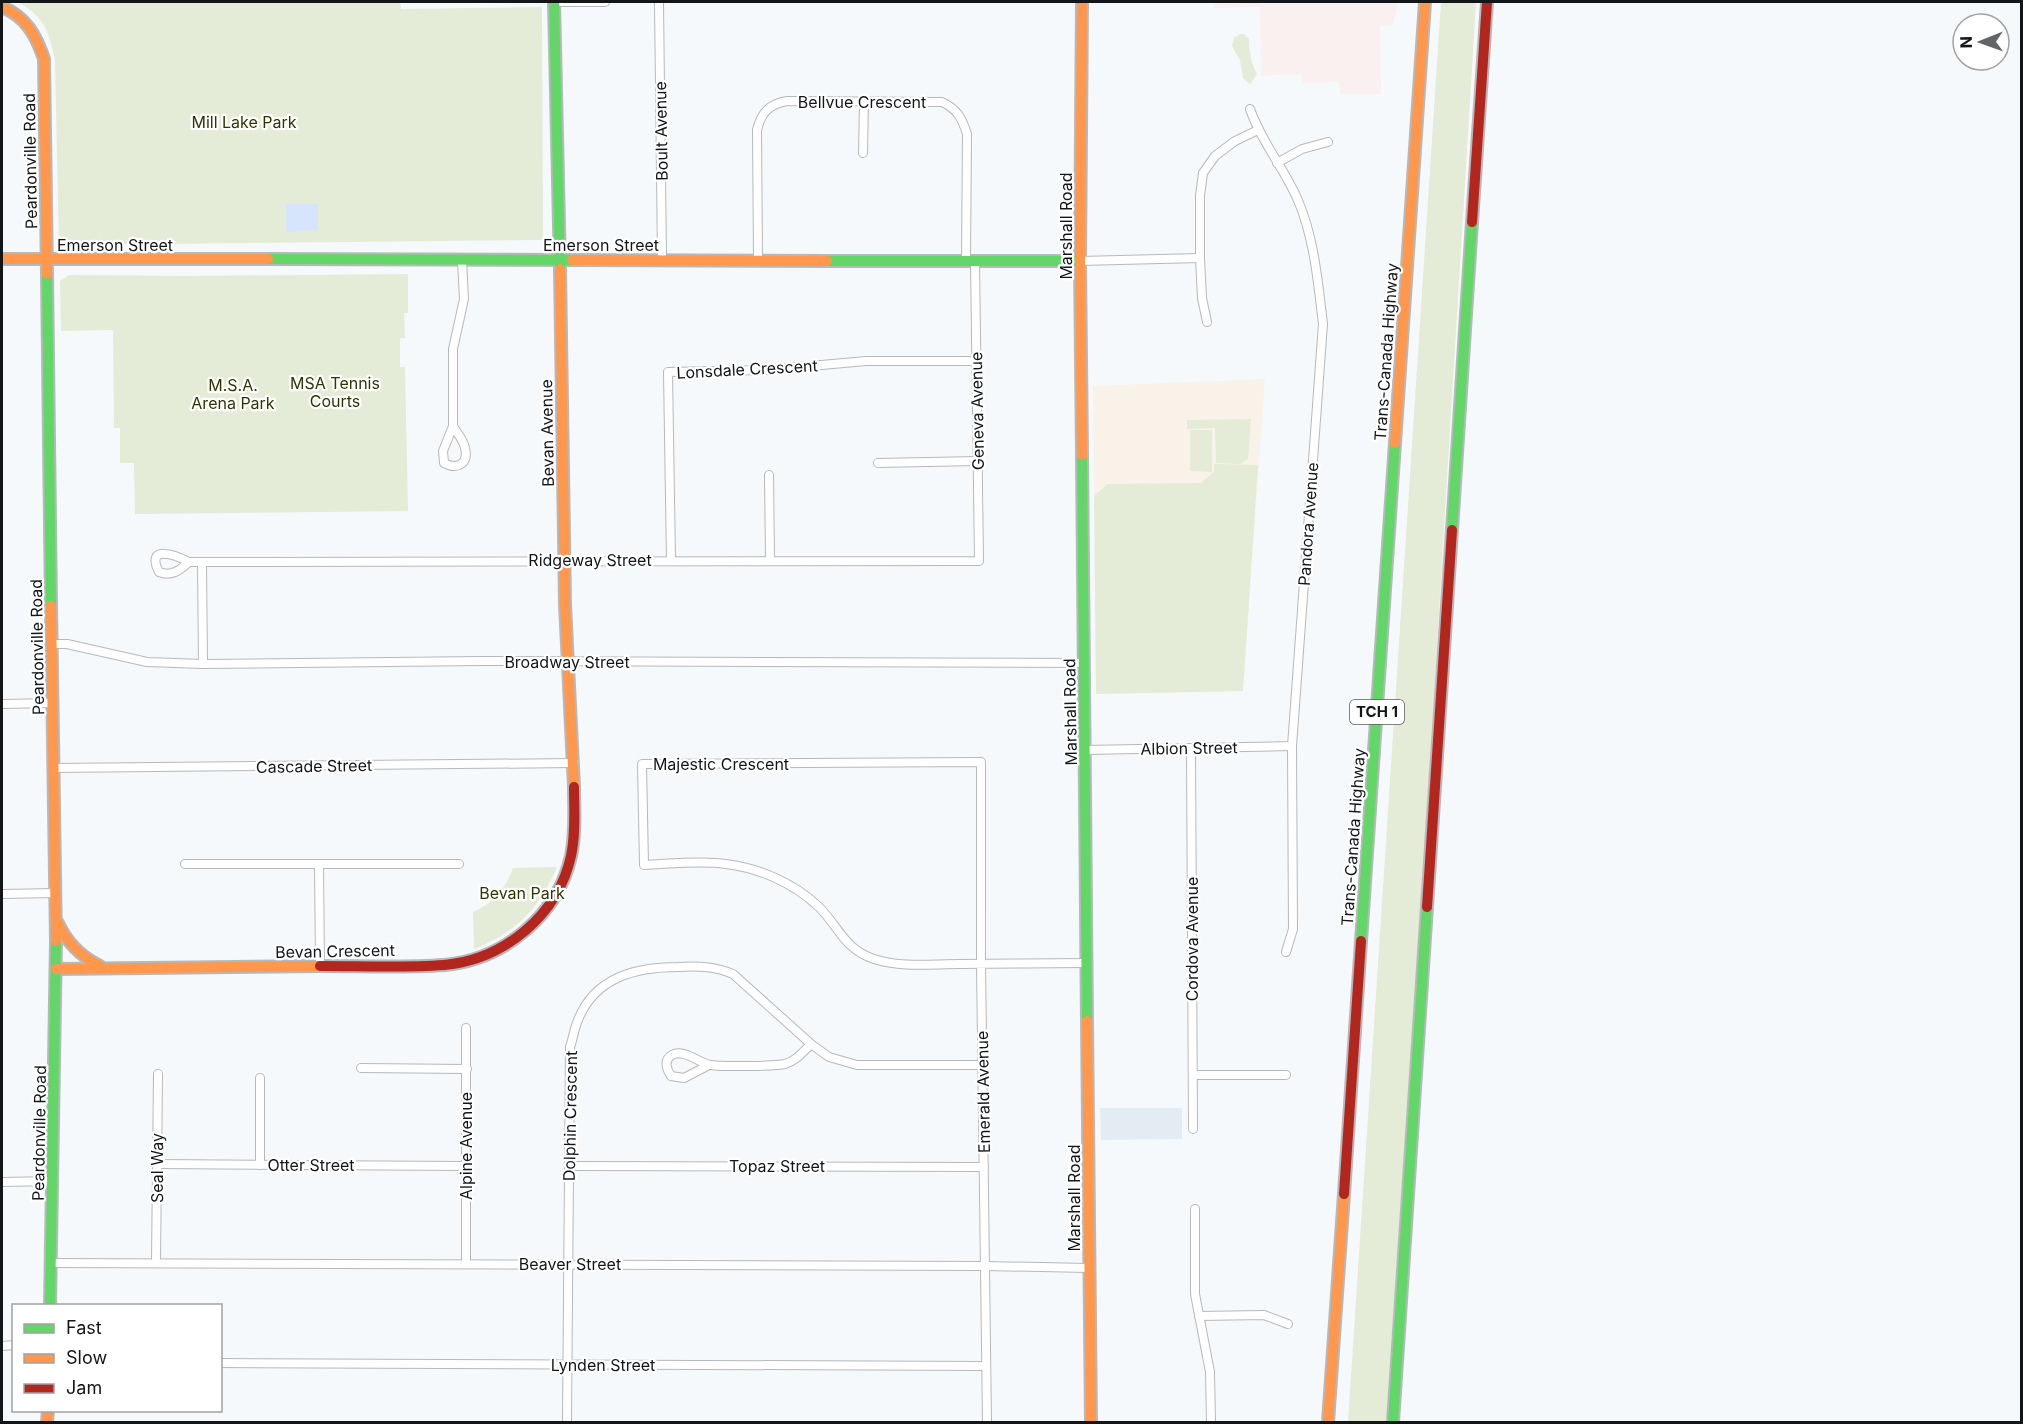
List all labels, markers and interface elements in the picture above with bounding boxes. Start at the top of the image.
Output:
north arrow [1951,12,2011,72]
text: N [1956,36,1976,49]
street label: Boult Avenue [650,81,672,181]
street label: Bellvue Crescent [798,92,926,112]
street label: Peardonville Road [19,93,41,229]
park label: Mill Lake Park [191,112,297,132]
street label: Marshall Road [1056,172,1076,280]
street label: Emerson Street [57,235,173,255]
street label: Emerson Street [543,235,659,255]
street label: Trans-Canada Highway [1370,263,1402,441]
street label: Geneva Avenue [966,352,988,470]
street label: Lonsdale Crescent [676,355,818,383]
park label: MSA Tennis Courts [290,373,380,411]
park label: M.S.A. Arena Park [191,375,275,413]
street label: Bevan Avenue [536,379,558,487]
street label: Pandora Avenue [1294,462,1322,586]
street label: Ridgeway Street [528,550,652,570]
street label: Peardonville Road [26,579,48,715]
street label: Broadway Street [504,652,630,672]
street label: Marshall Road [1059,658,1081,766]
road number: TCH 1 [1350,700,1404,724]
street label: Albion Street [1140,737,1238,759]
street label: Trans-Canada Highway [1337,748,1369,926]
street label: Majestic Crescent [653,754,789,774]
street label: Cascade Street [256,755,372,777]
street label: Cordova Avenue [1182,877,1202,1001]
park label: Bevan Park [479,883,565,903]
street label: Bevan Crescent [275,940,395,962]
street label: Emerald Avenue [972,1031,994,1153]
street label: Dolphin Crescent [559,1051,581,1181]
street label: Peardonville Road [28,1065,50,1201]
street label: Alpine Avenue [456,1092,476,1200]
street label: Seal Way [147,1133,167,1203]
street label: Marshall Road [1064,1144,1084,1252]
street label: Otter Street [267,1155,355,1175]
street label: Topaz Street [729,1156,825,1176]
street label: Beaver Street [519,1254,621,1274]
legend [12,1304,222,1412]
text: Fast [66,1317,102,1338]
text: Slow [66,1347,107,1368]
street label: Lynden Street [551,1355,655,1375]
text: Jam [66,1377,102,1398]

